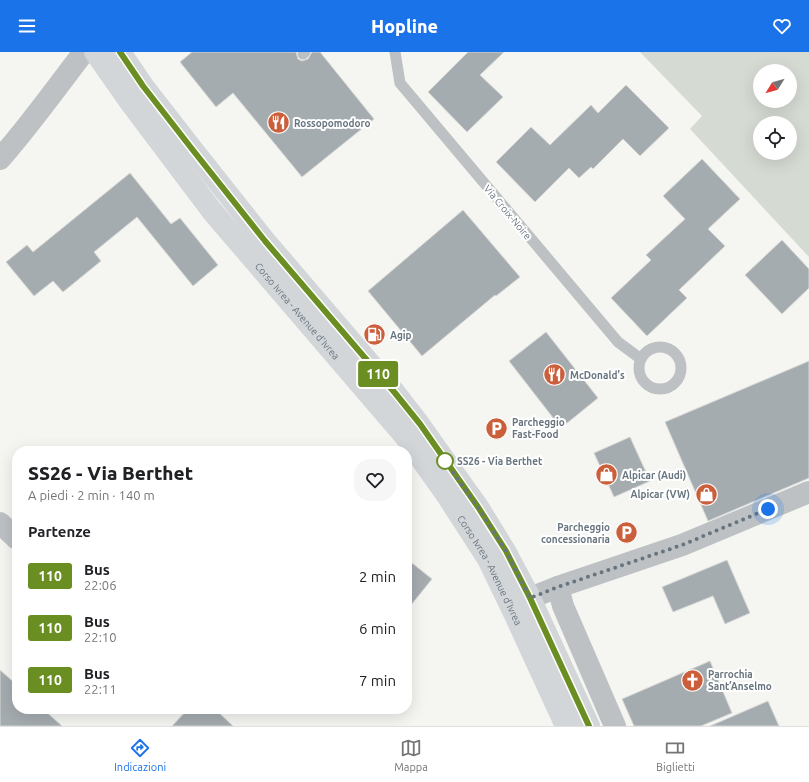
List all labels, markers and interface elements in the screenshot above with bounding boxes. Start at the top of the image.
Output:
icon: menu [16,15,38,37]
icon: heart [771,15,793,37]
text: Hopline [371,16,438,36]
north arrow [753,64,797,108]
map controls [753,64,797,160]
restaurant icon: Rossopomodoro [265,110,291,136]
button: locate [753,116,797,160]
place label: Rossopomodoro [294,118,371,129]
street label: Via Croix-Noire [482,183,533,242]
street label: Corso Ivrea - Avenue d'Ivrea [253,261,342,362]
fuel station icon: Agip [361,322,387,348]
place label: Agip [390,330,412,341]
line badge: 110 [355,361,401,387]
restaurant icon: McDonald's [542,362,568,388]
text: 110 [366,366,390,382]
place label: McDonald's [570,370,625,381]
parking icon: Parcheggio Fast-Food [484,415,510,441]
place label: Parcheggio Fast-Food [512,417,565,440]
marker: SS26 - Via Berthet [436,452,454,470]
place label: SS26 - Via Berthet [457,456,543,467]
button: heart [354,459,396,501]
text: SS26 - Via Berthet [28,462,193,484]
shop icon: Alpicar (Audi) [594,462,620,488]
place label: Alpicar (Audi) [622,470,686,482]
shop icon: Alpicar (VW) [693,481,719,507]
text: A piedi · 2 min · 140 m [28,488,155,502]
place label: Alpicar (VW) [630,489,690,501]
your location [758,499,778,519]
street label: Corso Ivrea - Avenue d'Ivrea [455,513,524,627]
parking icon: Parcheggio concessionaria [613,520,639,546]
place label: Parcheggio concessionaria [541,522,610,545]
text: Partenze [28,523,91,540]
text: Bus [84,561,110,578]
text: 110 [38,568,62,584]
text: 2 min [359,568,396,585]
text: 22:06 [84,578,117,592]
text: Bus [84,613,110,630]
text: 110 [38,620,62,636]
text: 6 min [359,620,396,637]
text: 22:10 [84,630,117,644]
text: Bus [84,665,110,682]
church icon: Parrochia Sant’Anselmo [679,667,705,693]
place label: Parrochia Sant’Anselmo [708,669,772,692]
text: 110 [38,672,62,688]
text: 7 min [359,672,396,689]
text: 22:11 [84,682,117,696]
tab: Indicazioni [114,737,166,773]
tab: Mappa [394,737,428,773]
tab: Biglietti [656,737,695,773]

